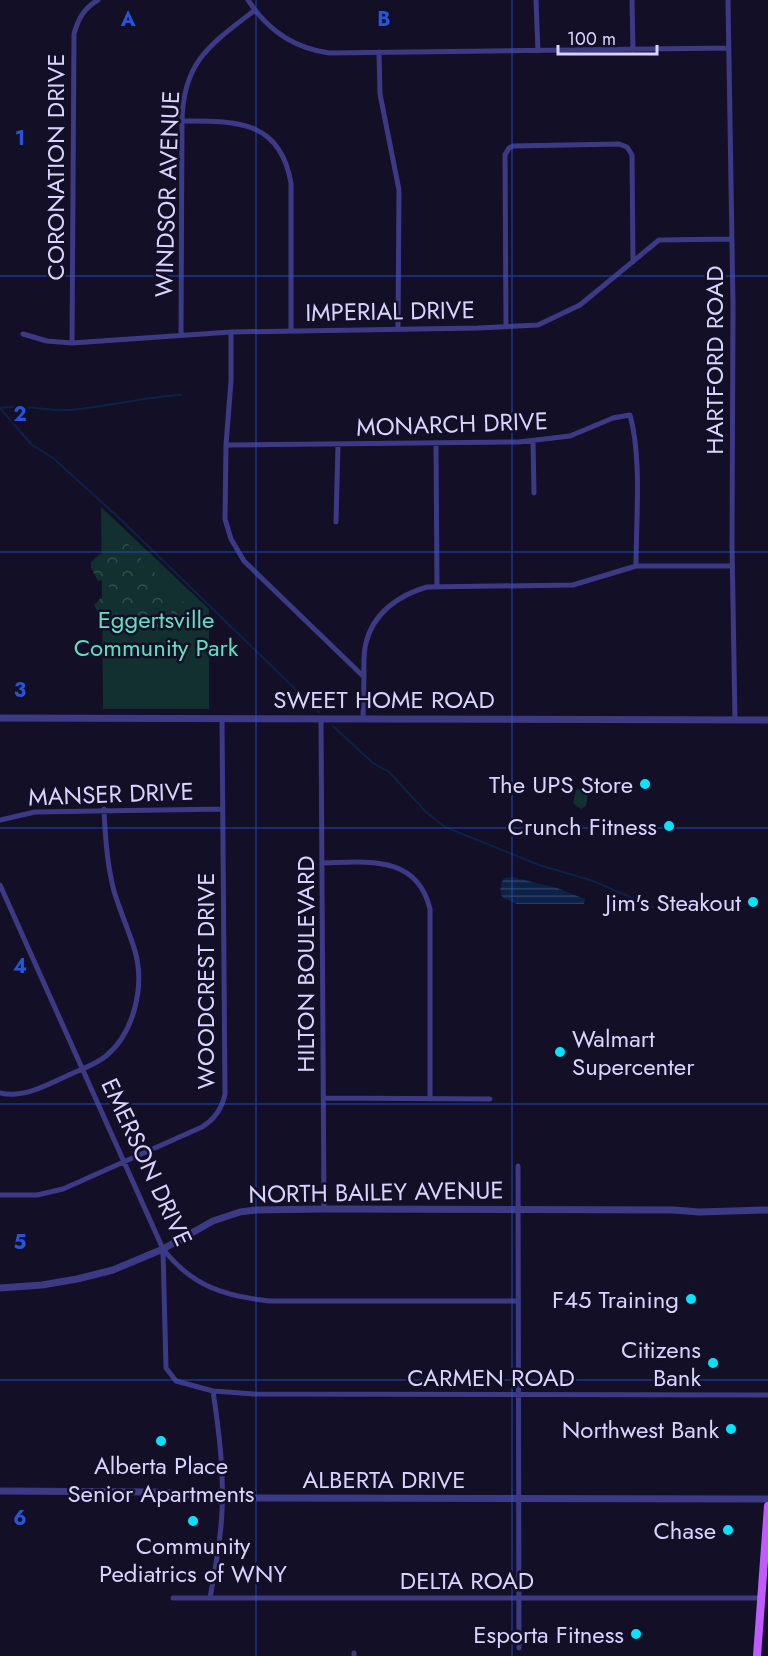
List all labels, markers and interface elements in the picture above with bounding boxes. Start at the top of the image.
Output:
text: A [120,5,136,34]
text: B [377,5,391,34]
scale bar [558,18,657,56]
text: 100 m [567,26,616,52]
street label: CORONATION DRIVE [38,53,73,281]
street label: WINDSOR AVENUE [146,90,188,298]
text: 1 [15,124,25,153]
street label: HARTFORD ROAD [697,265,732,455]
street label: IMPERIAL DRIVE [305,292,475,330]
text: 2 [13,400,27,429]
street label: MONARCH DRIVE [356,403,548,445]
park label: Eggertsville Community Park [74,602,239,665]
text: 3 [14,676,26,705]
street label: SWEET HOME ROAD [273,682,495,717]
place label: The UPS Store [489,767,633,802]
street label: MANSER DRIVE [28,774,194,814]
marker: The UPS Store [638,777,652,791]
place label: Crunch Fitness [508,809,657,844]
marker: Crunch Fitness [662,819,676,833]
street label: HILTON BOULEVARD [288,855,323,1073]
street label: WOODCREST DRIVE [188,873,223,1089]
place label: Jim's Steakout [602,885,741,920]
marker: Jim's Steakout [746,895,760,909]
text: 4 [13,952,27,981]
place label: Walmart Supercenter [572,1021,695,1084]
marker: Walmart Supercenter [553,1045,567,1059]
street label: EMERSON DRIVE [93,1072,201,1252]
street label: NORTH BAILEY AVENUE [248,1172,504,1212]
text: 5 [14,1228,27,1257]
place label: F45 Training [552,1282,679,1317]
marker: F45 Training [684,1292,698,1306]
place label: Citizens Bank [621,1332,701,1395]
marker: Citizens Bank [706,1356,720,1370]
street label: CARMEN ROAD [407,1360,575,1395]
place label: Northwest Bank [562,1412,719,1447]
marker: Northwest Bank [724,1422,738,1436]
marker: Alberta Place Senior Apartments [154,1434,168,1448]
place label: Alberta Place Senior Apartments [67,1448,255,1511]
street label: ALBERTA DRIVE [302,1462,466,1497]
text: 6 [13,1504,27,1533]
place label: Chase [653,1513,716,1548]
marker: Community Pediatrics of WNY [186,1514,200,1528]
marker: Chase [721,1523,735,1537]
place label: Community Pediatrics of WNY [99,1528,287,1591]
street label: DELTA ROAD [400,1563,534,1598]
place label: Esporta Fitness [473,1617,624,1652]
marker: Esporta Fitness [629,1627,643,1641]

